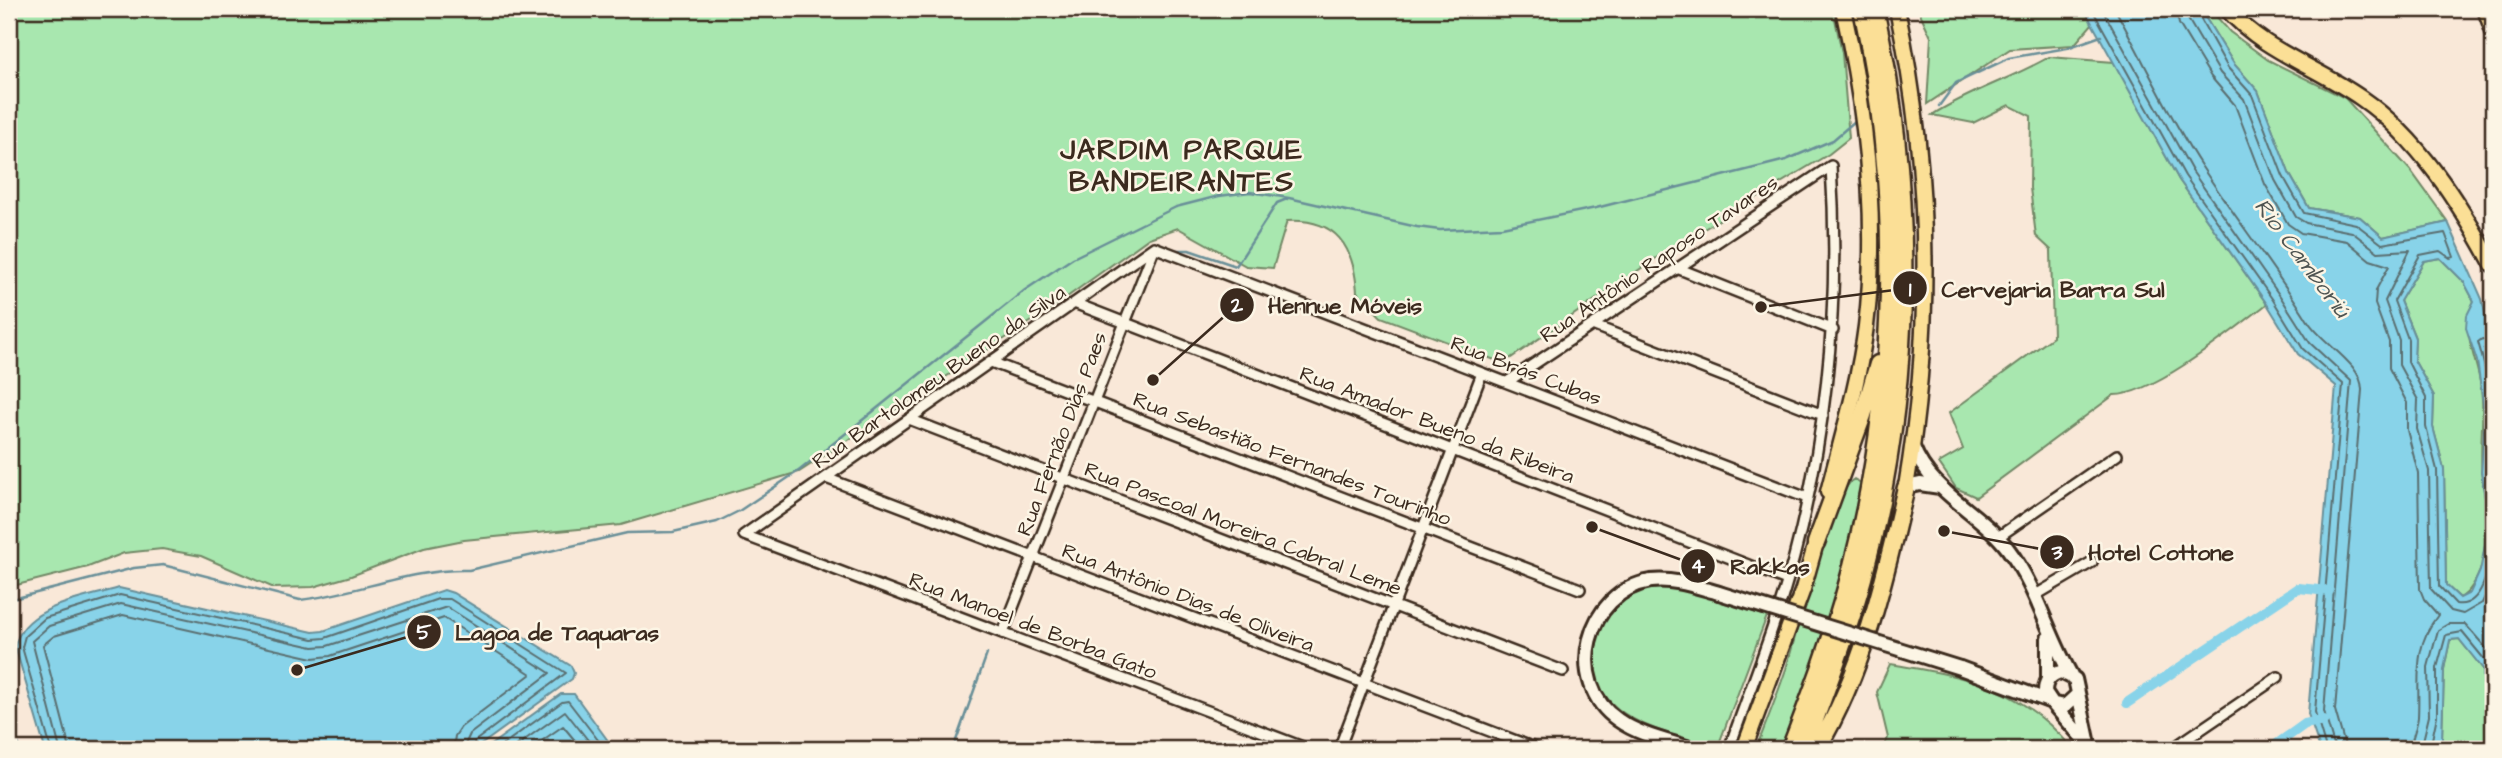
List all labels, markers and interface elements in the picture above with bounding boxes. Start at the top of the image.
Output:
district label: JARDIM PARQUE BANDEIRANTES [1059,131,1304,202]
street label: Rua Antônio Raposo Tavares [1534,168,1784,351]
water label: Rio Camboriú [2247,192,2358,325]
callout: Cervejaria Barra Sul [1892,266,2178,310]
text: Cervejaria Barra Sul [1941,274,2165,306]
text: 1 [1909,275,1912,304]
street label: Rua Bartolomeu Bueno da Silva [806,278,1072,476]
callout: Hennue Móveis [1219,283,1436,327]
text: Hennue Móveis [1268,290,1422,322]
text: 2 [1230,291,1244,320]
street label: Rua Fernão Dias Paes [1010,328,1114,540]
street label: Rua Brás Cubas [1446,329,1606,413]
street label: Rua Amador Bueno da Ribeira [1295,359,1579,491]
street label: Rua Sebastião Fernandes Tourinho [1129,385,1455,533]
street label: Rua Pascoal Moreira Cabral Leme [1080,455,1406,603]
callout: Hotel Cottone [2039,530,2248,574]
street label: Rua Antônio Dias de Oliveira [1058,536,1319,660]
text: Hotel Cottone [2088,537,2235,569]
text: 3 [2051,538,2063,567]
callout: Rakkas [1681,544,1823,588]
text: Rakkas [1730,551,1810,583]
text: 4 [1691,552,1706,581]
street label: Rua Manoel de Borba Gato [905,565,1161,687]
callout: Lagoa de Taquaras [406,610,673,654]
text: Lagoa de Taquaras [455,617,659,650]
text: 5 [417,618,433,647]

